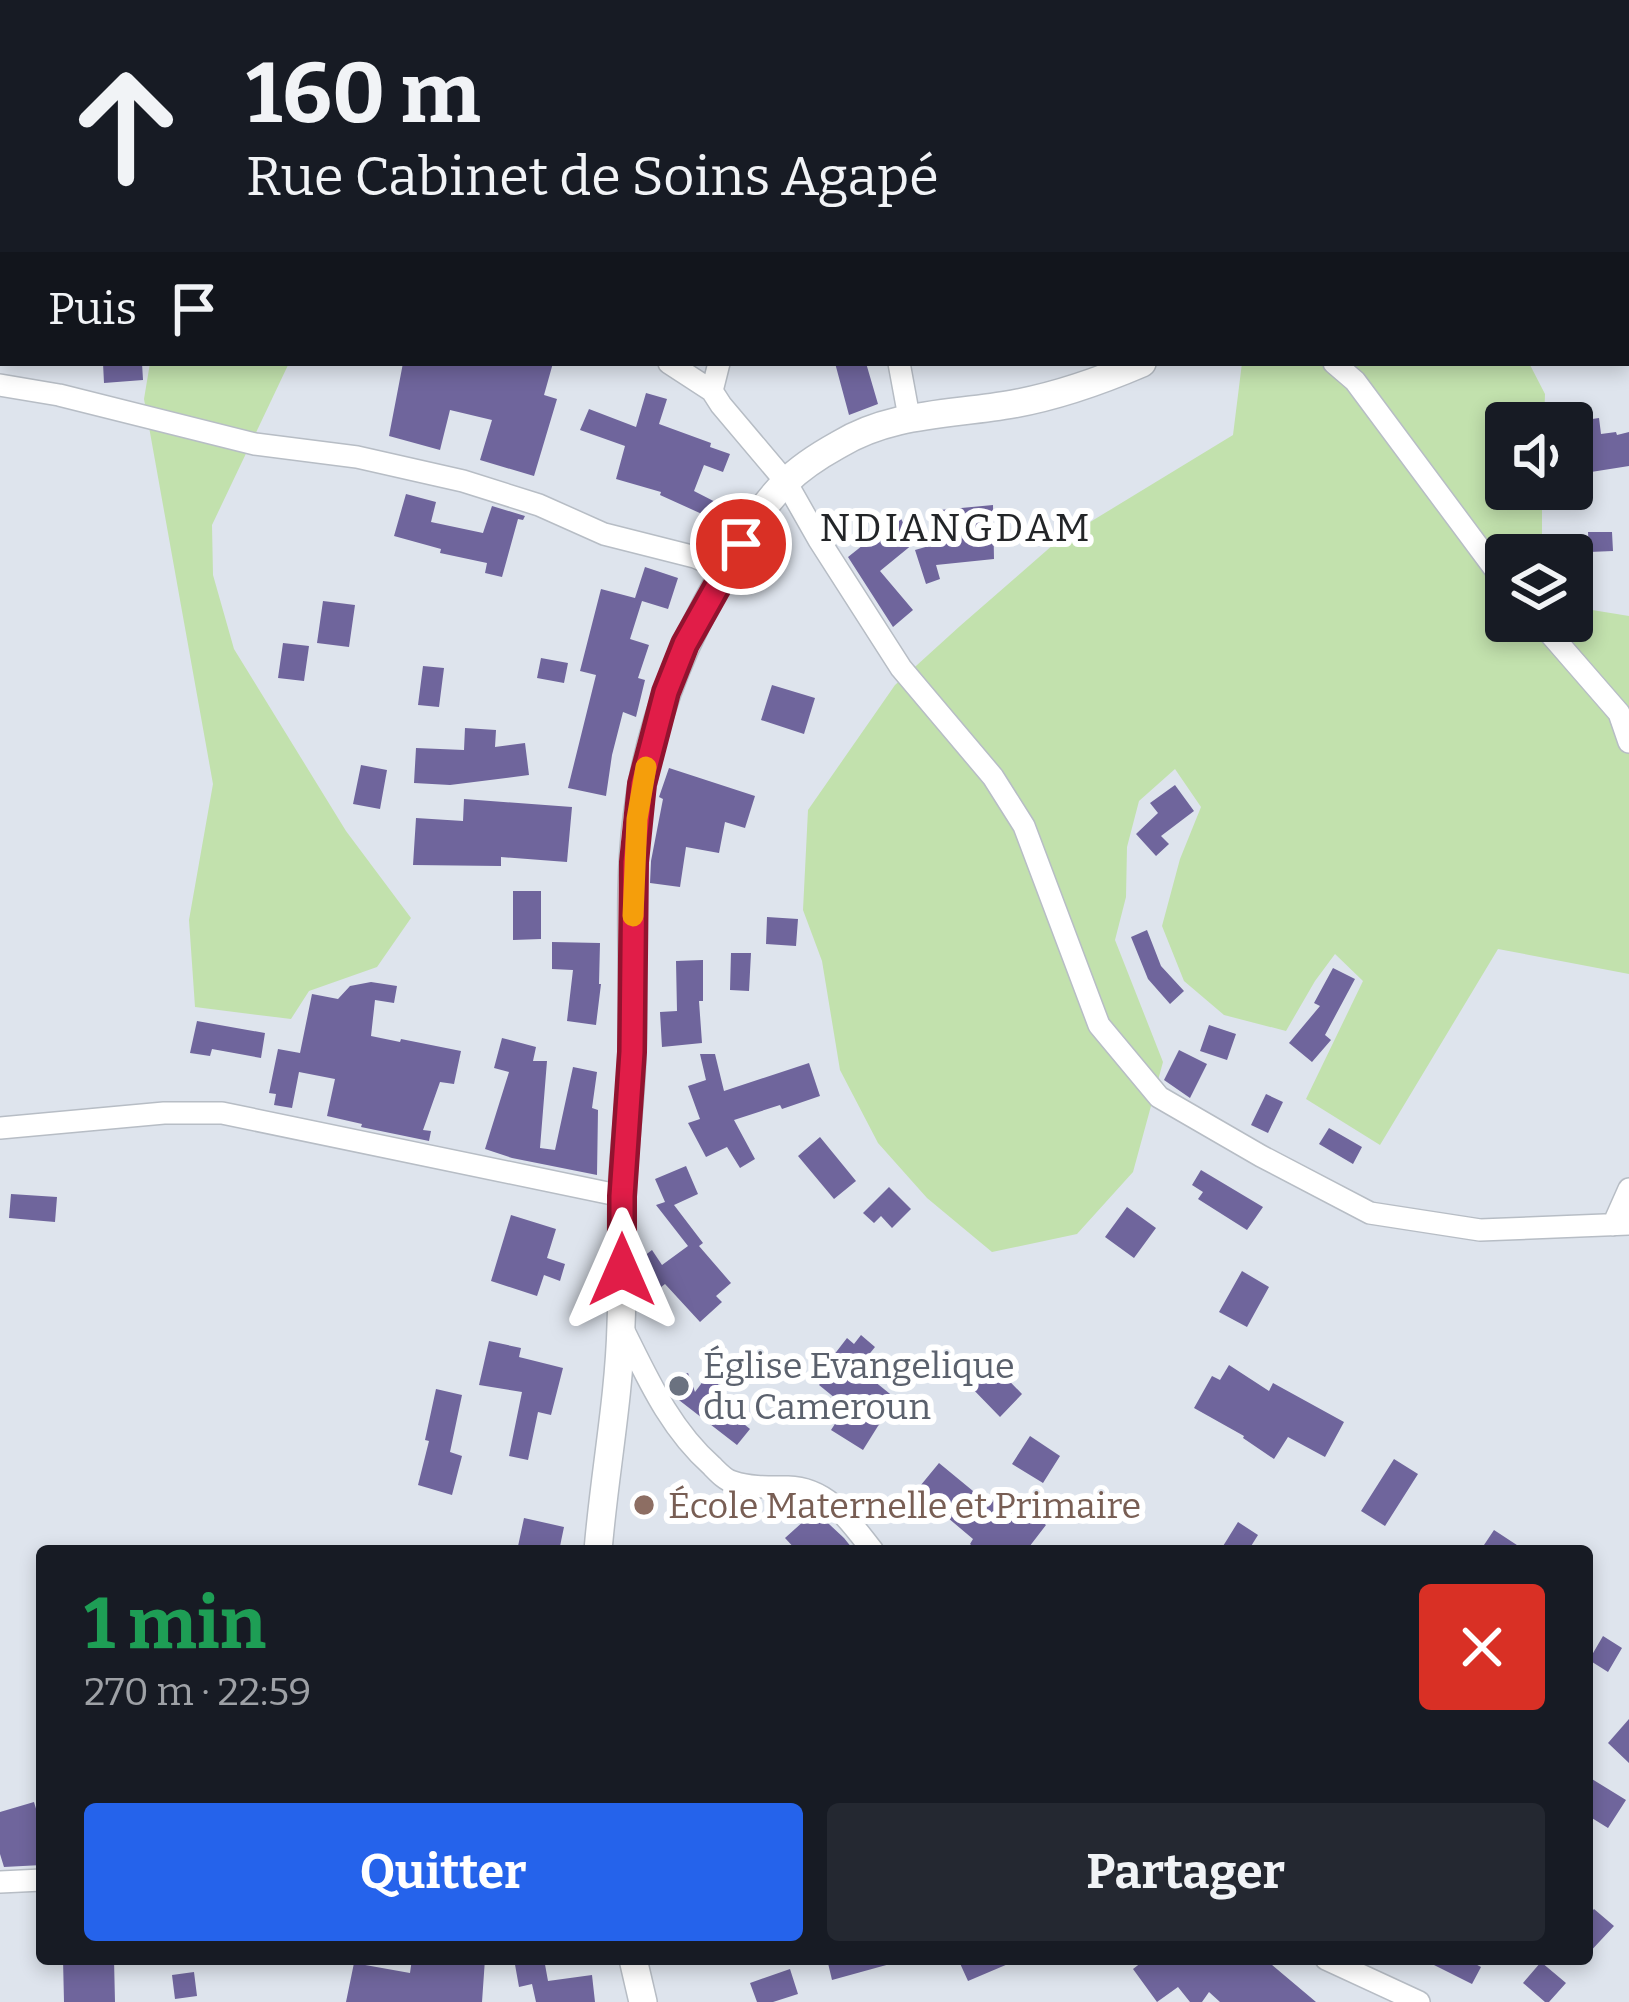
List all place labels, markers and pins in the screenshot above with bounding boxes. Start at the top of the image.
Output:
pin [690,493,792,595]
place label: Église Evangelique du Cameroun [703,1344,1015,1429]
marker: Église Evangelique du Cameroun [666,1373,692,1399]
place label: École Maternelle et Primaire [668,1484,1141,1528]
marker: École Maternelle et Primaire [631,1492,657,1518]

